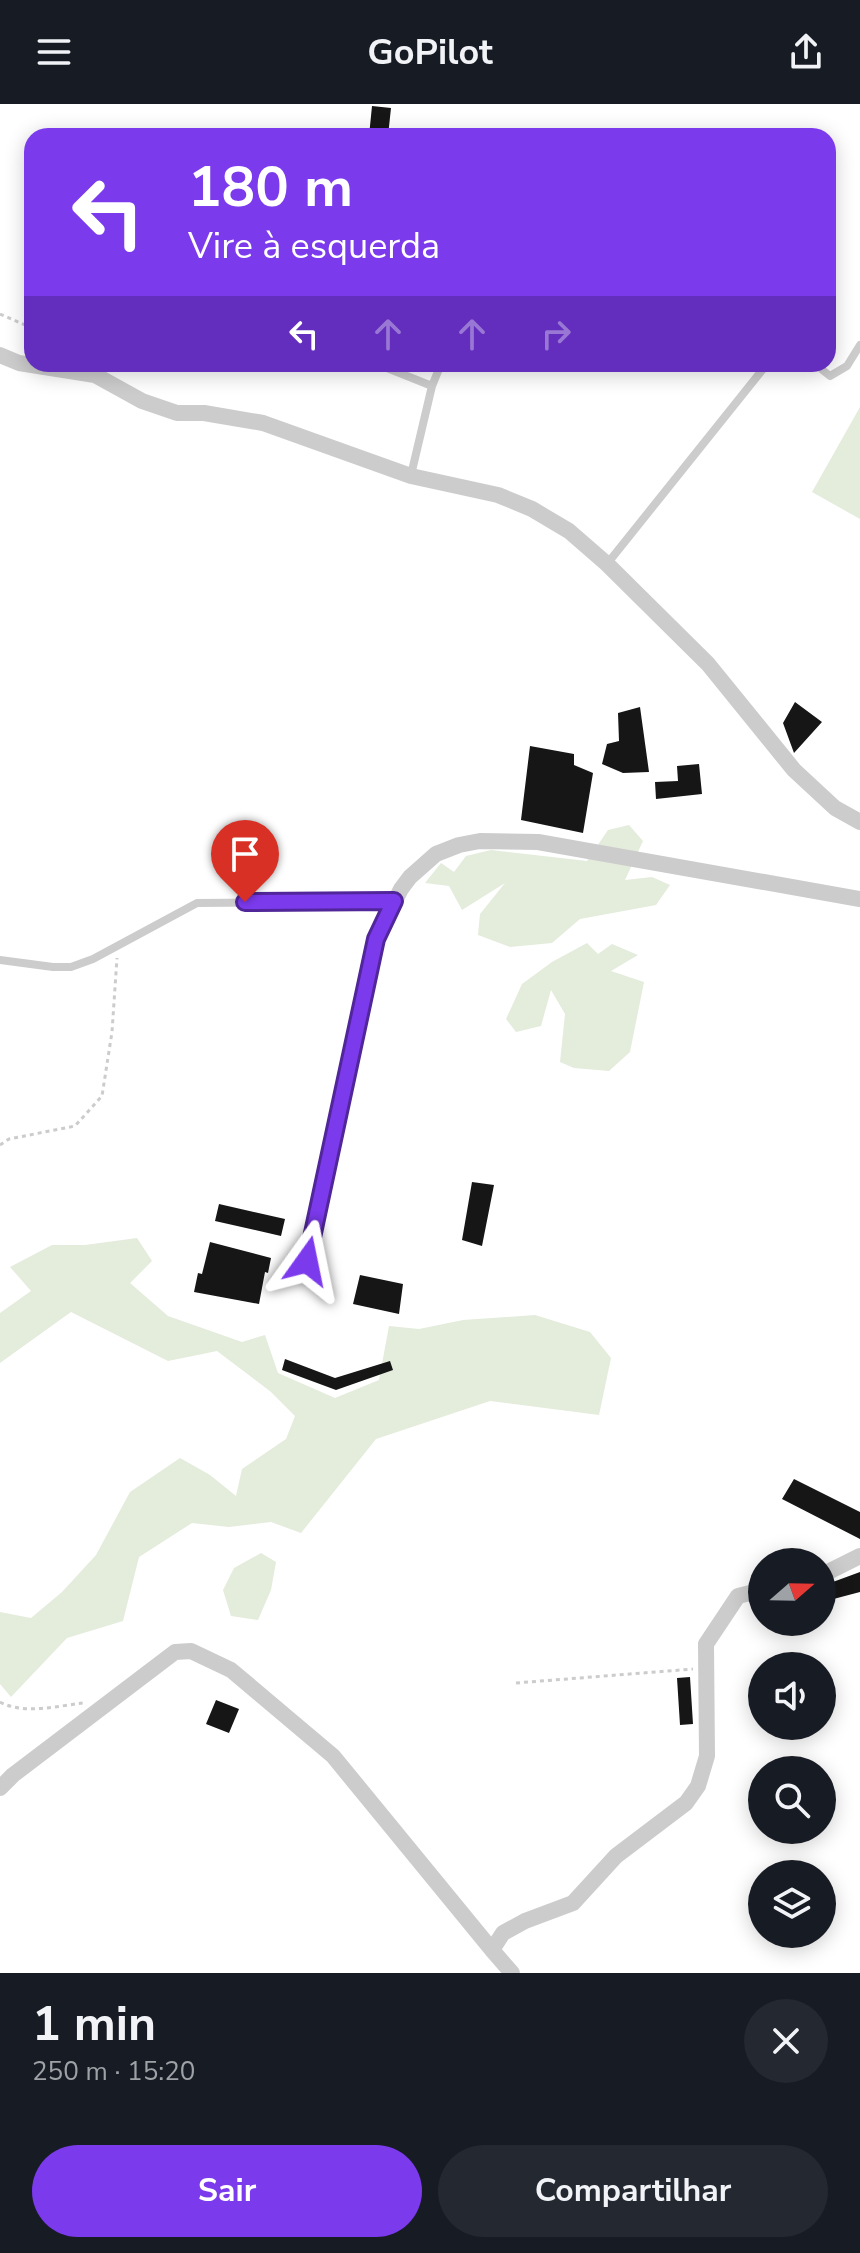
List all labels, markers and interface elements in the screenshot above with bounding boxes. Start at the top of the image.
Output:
text: GoPilot [367,28,493,77]
icon: menu [32,30,76,74]
icon: share [784,30,828,74]
text: 180 m [188,149,353,226]
icon: left [56,160,160,264]
text: Vire à esquerda [188,222,440,271]
icon: left [282,312,326,356]
icon: ahead [366,312,410,356]
icon: ahead [450,312,494,356]
icon: right [534,312,578,356]
pin [211,820,279,902]
icon: arrive [223,832,267,876]
position arrow [265,1219,349,1303]
north arrow [748,1548,836,1636]
map controls [748,1548,836,1948]
button: sound [748,1652,836,1740]
button: search [748,1756,836,1844]
button: layers [748,1860,836,1948]
text: 1 min [32,1991,156,2057]
button: close [744,1999,828,2083]
text: 250 m · 15:20 [32,2054,195,2089]
button: Sair [32,2145,422,2237]
button: Compartilhar [438,2145,828,2237]

